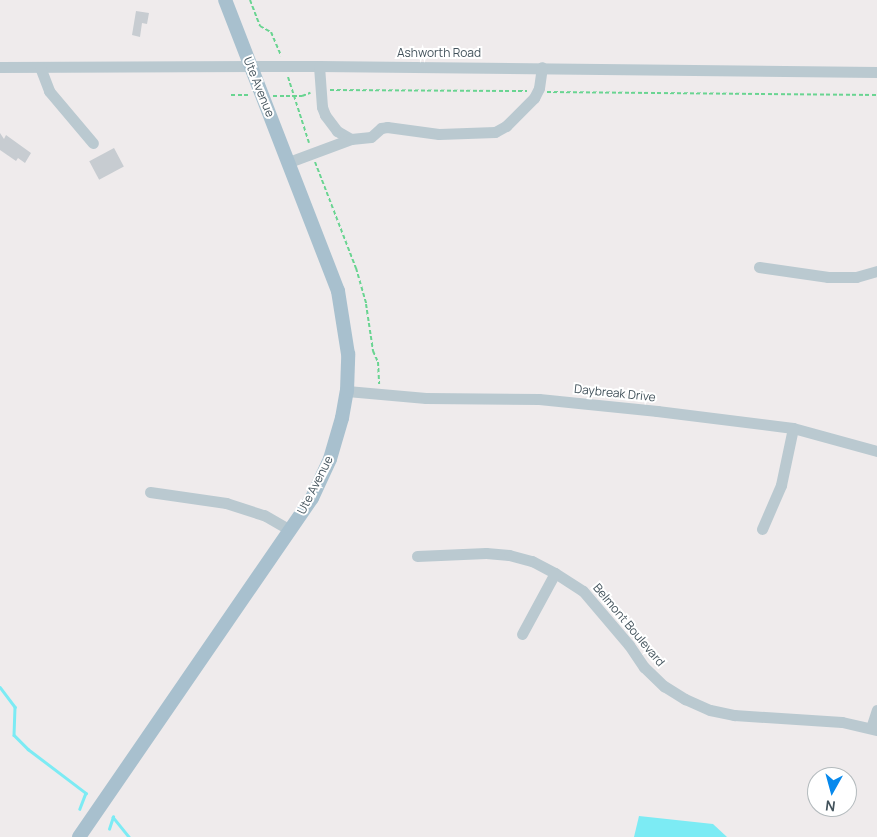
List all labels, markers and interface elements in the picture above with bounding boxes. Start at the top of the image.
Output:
street label: Ashworth Road [397,46,481,60]
street label: Ute Avenue [240,55,278,119]
street label: Daybreak Drive [573,382,657,404]
street label: Ute Avenue [294,453,336,517]
street label: Belmont Boulevard [590,581,668,669]
north arrow [807,767,857,817]
text: N [824,796,836,816]

